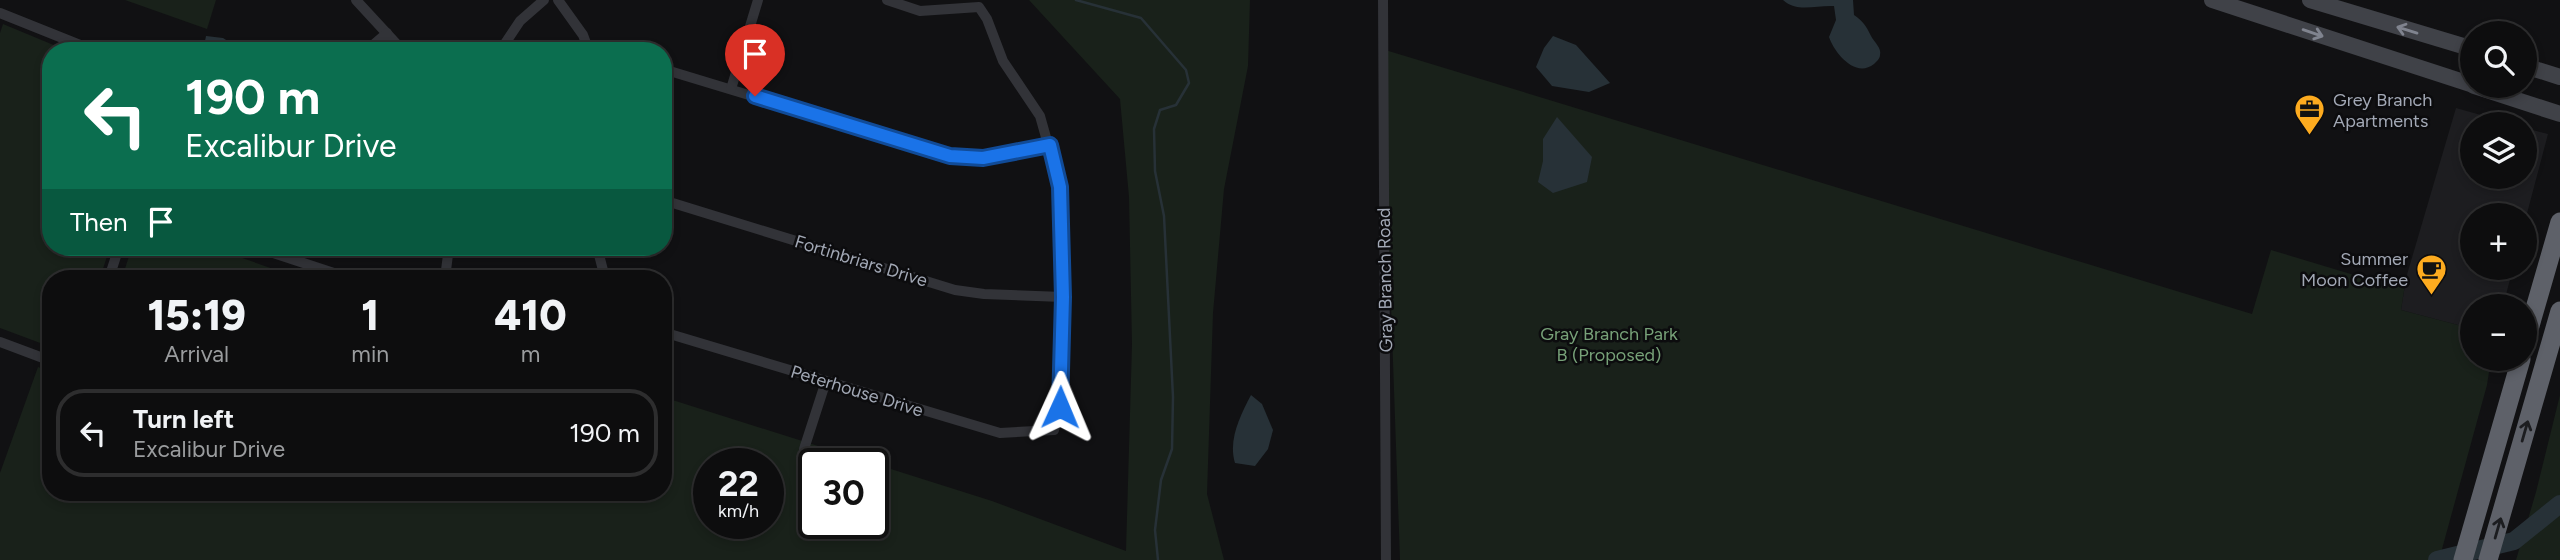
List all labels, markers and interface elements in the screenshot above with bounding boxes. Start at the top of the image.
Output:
map controls [2460,21,2537,371]
button: search [2460,21,2537,98]
one-way arrow [2396,23,2418,36]
pin [725,24,785,96]
one-way arrow [2302,28,2324,40]
icon: arrive [736,35,774,73]
text: 190 m [185,67,320,126]
icon: left [70,70,161,161]
place label: Grey Branch Apartments [2333,89,2432,132]
office icon: Grey Branch Apartments [2293,93,2327,137]
button: layers [2460,112,2537,189]
text: Excalibur Drive [185,127,396,165]
icon: arrive [142,203,180,241]
button: + [2460,203,2537,280]
text: Then [70,206,128,238]
street label: Gray Branch Road [1373,207,1397,353]
street label: Fortinbriars Drive [792,230,930,292]
place label: Summer Moon Coffee [2301,248,2408,291]
cafe icon: Summer Moon Coffee [2414,252,2448,296]
text: 15:19 [147,290,246,341]
text: 1 [361,290,379,341]
text: 410 [494,290,567,341]
button: − [2460,294,2537,371]
park label: Gray Branch Park B (Proposed) [1540,323,1678,366]
text: Arrival [164,340,229,368]
text: min [351,340,389,368]
text: m [521,340,540,368]
street label: Peterhouse Drive [788,360,926,422]
position arrow [1023,370,1097,444]
text: Turn left [133,403,234,435]
icon: left [74,414,112,452]
text: 190 m [569,417,640,449]
one-way arrow [2520,420,2533,442]
text: Excalibur Drive [133,435,285,463]
speed limit sign: 30 [798,448,889,539]
text: 22 [718,463,759,505]
text: km/h [718,500,759,522]
one-way arrow [2492,517,2505,539]

